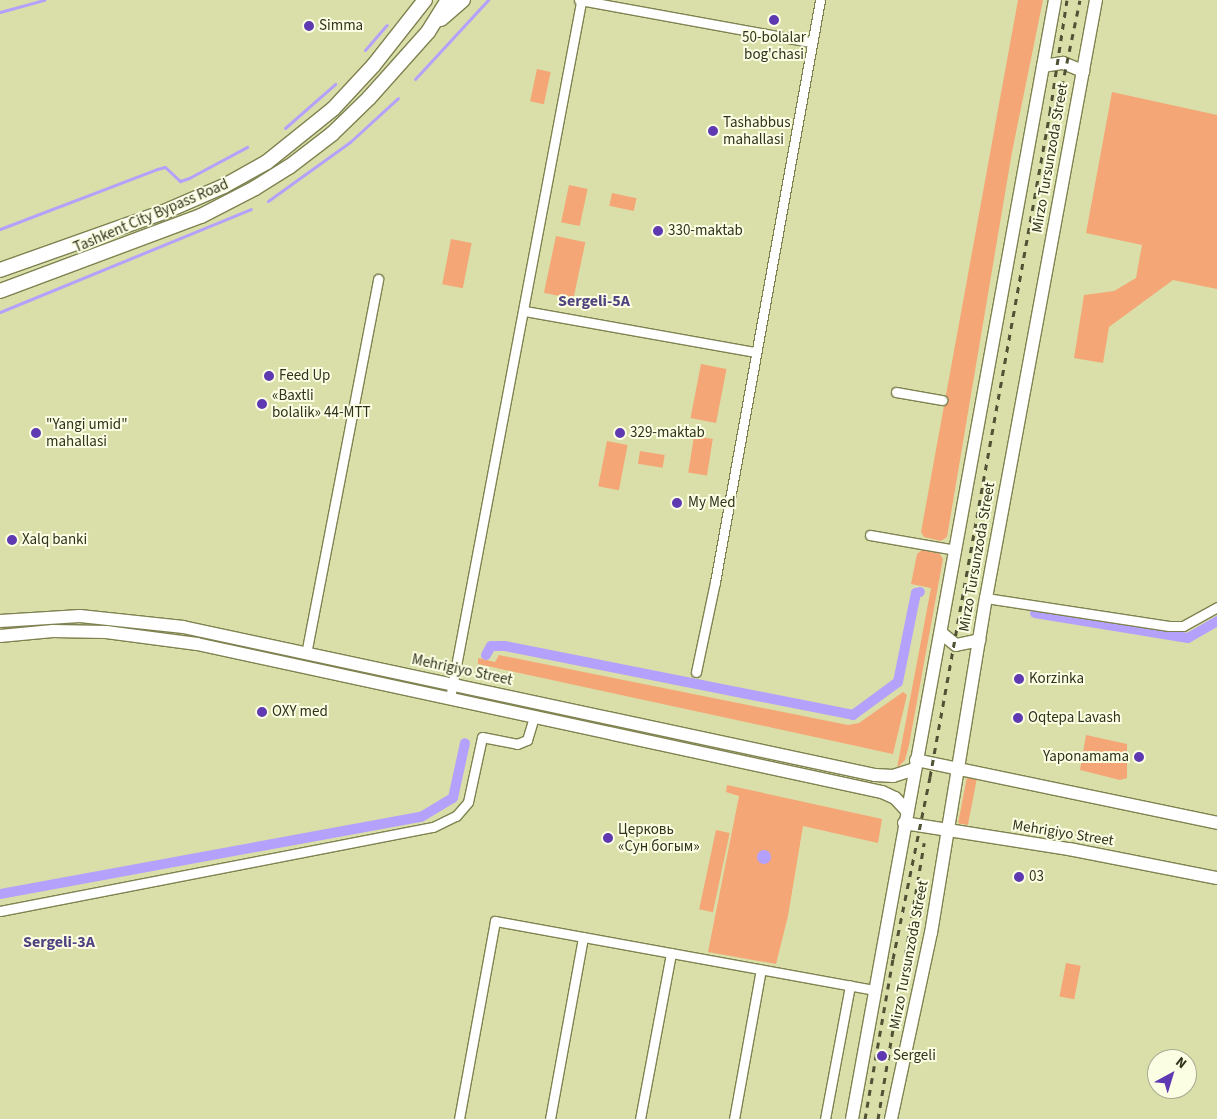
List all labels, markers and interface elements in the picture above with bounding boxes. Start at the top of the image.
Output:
marker: 50-bolalar bog'chasi [768,14,780,26]
place label: Simma [319,17,363,35]
marker: Simma [303,20,315,32]
place label: 50-bolalar bog'chasi [742,28,806,63]
street label: Mirzo Tursunzoda Street [1028,82,1072,234]
place label: Tashabbus mahallasi [723,113,791,148]
marker: Tashabbus mahallasi [707,125,719,137]
street label: Tashkent City Bypass Road [71,175,231,257]
place label: 330-maktab [668,222,743,240]
marker: 330-maktab [652,225,664,237]
district label: Sergeli-5A [558,291,630,311]
place label: Feed Up [279,367,330,385]
marker: Feed Up [263,370,275,382]
place label: «Baxtli bolalik» 44-MTT [272,386,371,421]
marker: «Baxtli bolalik» 44-MTT [256,398,268,410]
place label: "Yangi umid" mahallasi [46,415,128,450]
place label: 329-maktab [630,424,705,442]
marker: "Yangi umid" mahallasi [30,427,42,439]
marker: 329-maktab [614,427,626,439]
street label: Mirzo Tursunzoda Street [955,481,999,633]
place label: My Med [688,494,736,512]
marker: My Med [670,496,684,510]
place label: Xalq banki [22,531,87,549]
marker: Xalq banki [6,534,18,546]
street label: Mehrigiyo Street [410,651,514,689]
place label: Korzinka [1029,670,1084,688]
marker: Korzinka [1013,673,1025,685]
place label: OXY med [272,703,328,721]
marker: OXY med [256,706,268,718]
place label: Oqtepa Lavash [1028,709,1121,727]
marker: Oqtepa Lavash [1012,712,1024,724]
place label: Yaponamama [1043,748,1129,766]
marker: Yaponamama [1133,751,1145,763]
street label: Mehrigiyo Street [1011,816,1115,850]
place label: Церковь «Сун богым» [618,820,700,855]
marker: Церковь «Сун богым» [602,832,614,844]
place label: 03 [1029,868,1044,886]
marker: 03 [1013,871,1025,883]
street label: Mirzo Tursunzoda Street [886,879,932,1031]
district label: Sergeli-3A [23,932,95,952]
place label: Sergeli [893,1047,936,1065]
marker: Sergeli [875,1049,889,1063]
north arrow [1147,1049,1197,1099]
text: N [1171,1052,1191,1074]

